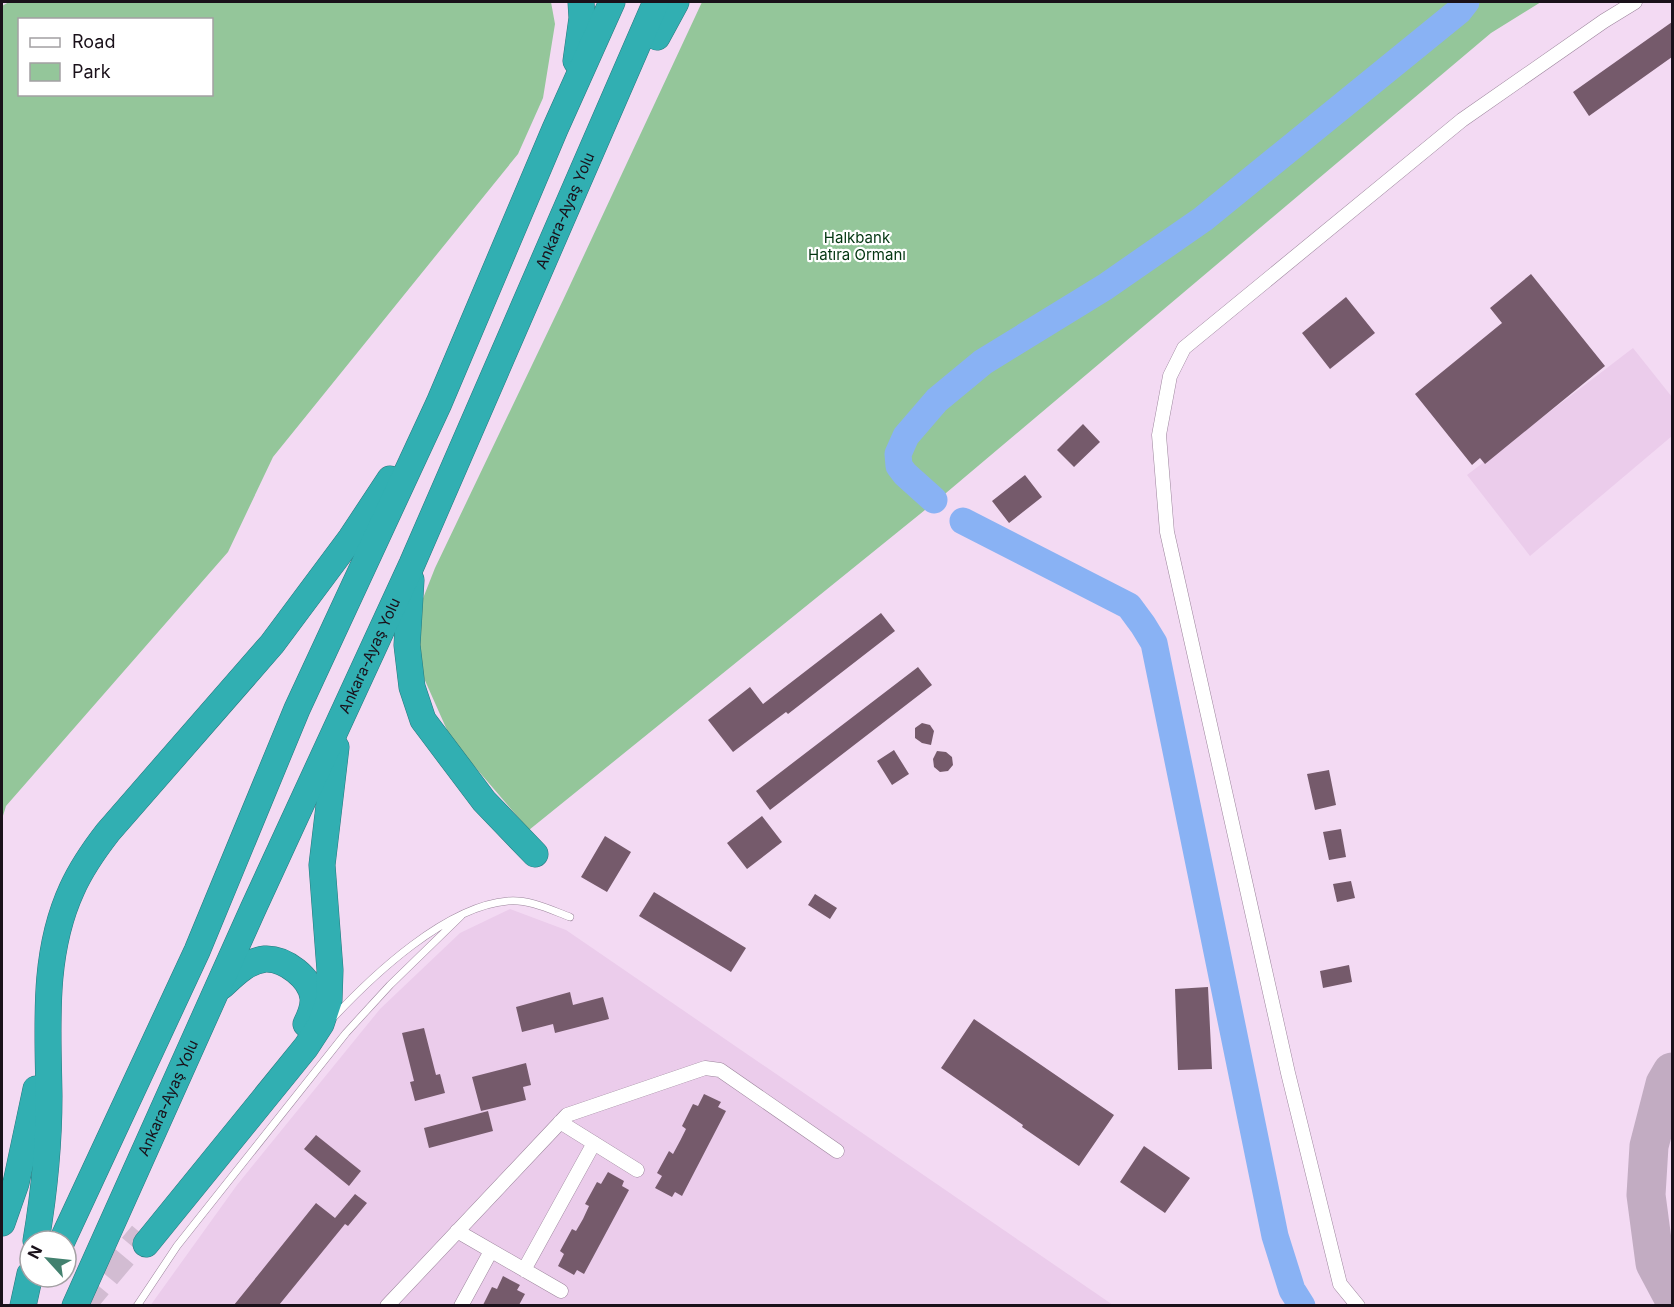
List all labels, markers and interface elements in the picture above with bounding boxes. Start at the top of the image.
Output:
legend [18,18,213,96]
text: Road [72,31,115,52]
text: Park [72,61,111,82]
street label: Ankara-Ayaş Yolu [531,149,599,272]
park label: Halkbank Hatıra Ormanı [808,228,906,264]
street label: Ankara-Ayaş Yolu [334,595,404,716]
street label: Ankara-Ayaş Yolu [134,1037,202,1159]
north arrow [18,1229,78,1289]
text: N [23,1242,46,1262]

